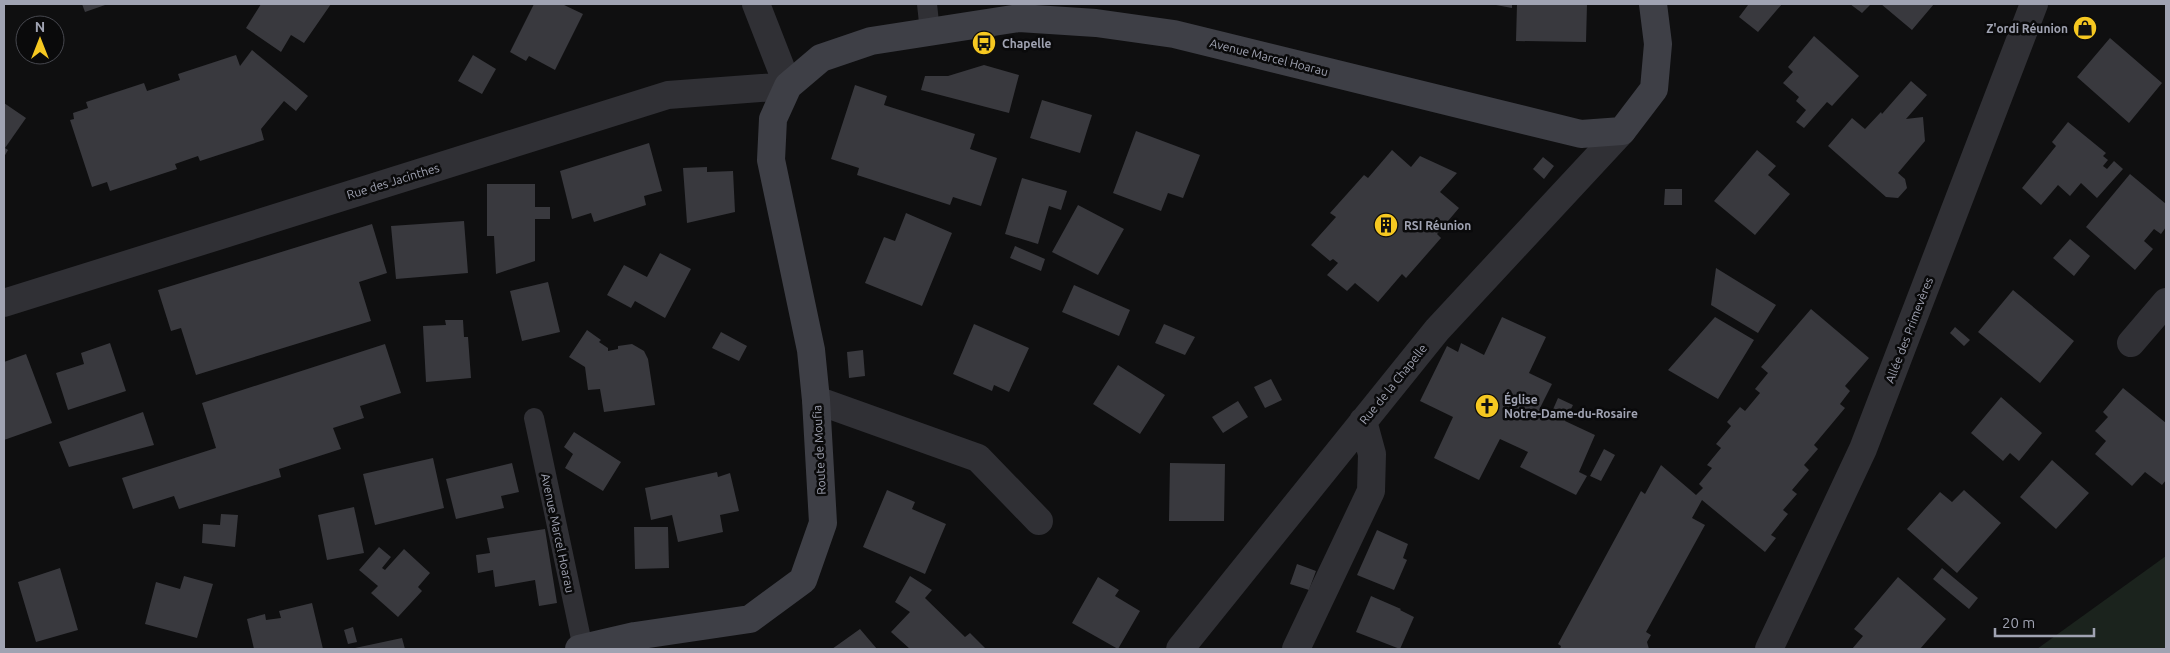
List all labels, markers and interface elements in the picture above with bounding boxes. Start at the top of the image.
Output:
north arrow [15,15,65,65]
shop icon: Z'ordi Réunion [2072,15,2098,41]
text: N [35,19,45,35]
place label: Z'ordi Réunion [1986,22,2068,35]
bus stop icon: Chapelle [971,30,997,56]
street label: Avenue Marcel Hoarau [1208,36,1330,78]
place label: Chapelle [1002,37,1052,50]
street label: Rue des Jacinthes [345,161,441,201]
building icon: RSI Réunion [1373,212,1399,238]
place label: RSI Réunion [1404,219,1471,232]
street label: Allée des Primevères [1883,275,1935,385]
street label: Rue de la Chapelle [1357,341,1429,427]
place label: Église Notre-Dame-du-Rosaire [1504,391,1638,420]
church icon: Église Notre-Dame-du-Rosaire [1474,393,1500,419]
street label: Route de Moufia [810,405,828,495]
street label: Avenue Marcel Hoarau [539,472,577,594]
scale bar [1995,606,2094,638]
text: 20 m [2002,614,2035,631]

